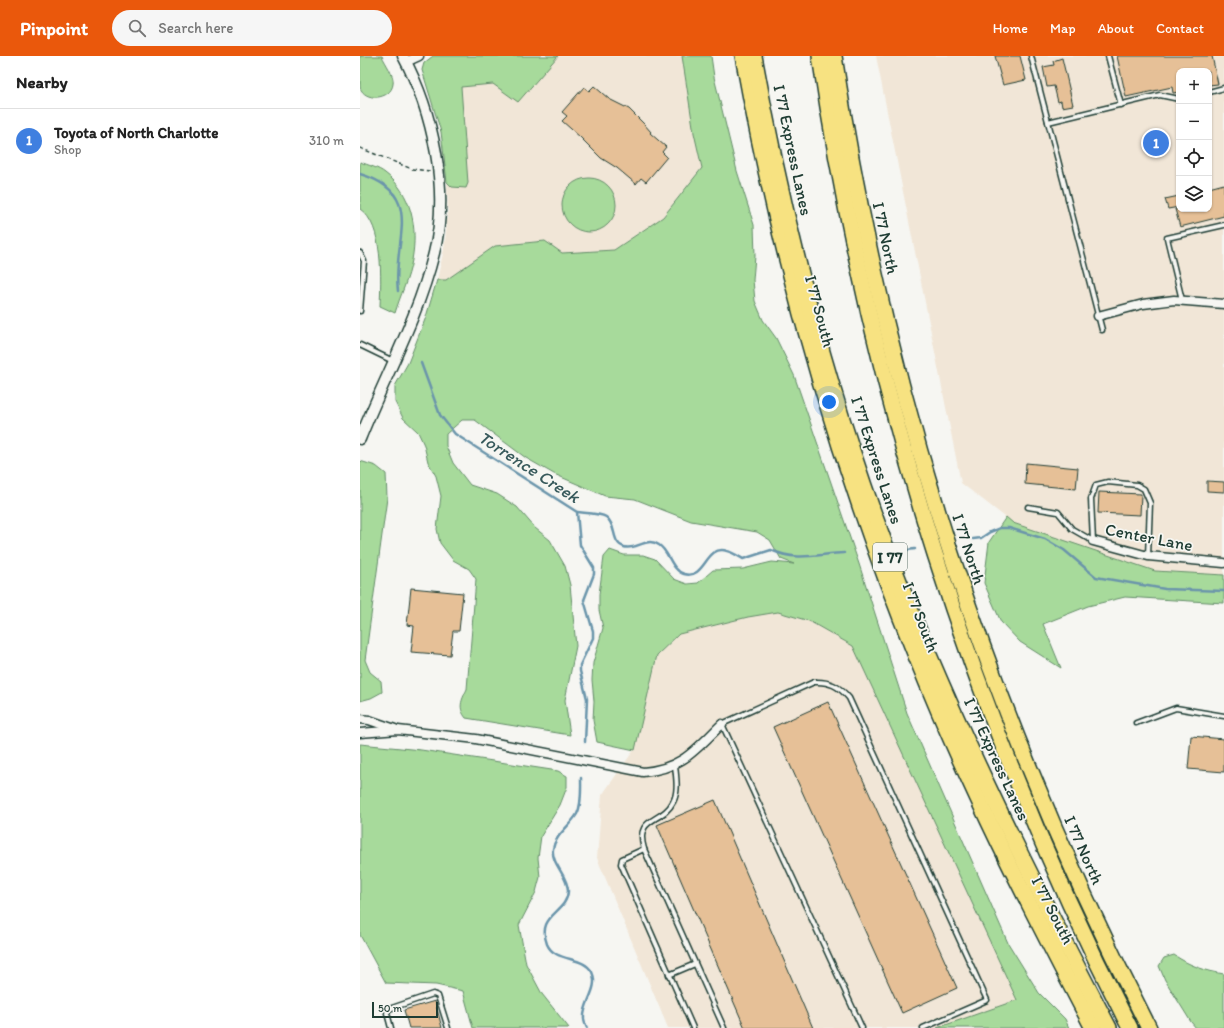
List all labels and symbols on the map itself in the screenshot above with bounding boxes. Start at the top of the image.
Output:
street label: I 77 Express Lanes [769,83,817,217]
pin: 1 [1143,128,1169,158]
street label: I 77 North [869,200,903,276]
street label: I 77 South [801,273,839,349]
your location [819,392,839,412]
street label: I 77 Express Lanes [847,394,907,526]
water label: Torrence Creek [474,426,585,509]
street label: I 77 North [948,511,990,587]
street label: Center Lane [1104,519,1194,555]
road number: I 77 [873,543,907,571]
street label: I 77 South [898,579,944,655]
street label: I 77 Express Lanes [960,694,1034,824]
street label: I 77 North [1060,813,1108,887]
street label: I 77 South [1027,873,1079,948]
scale bar [372,1000,438,1019]

